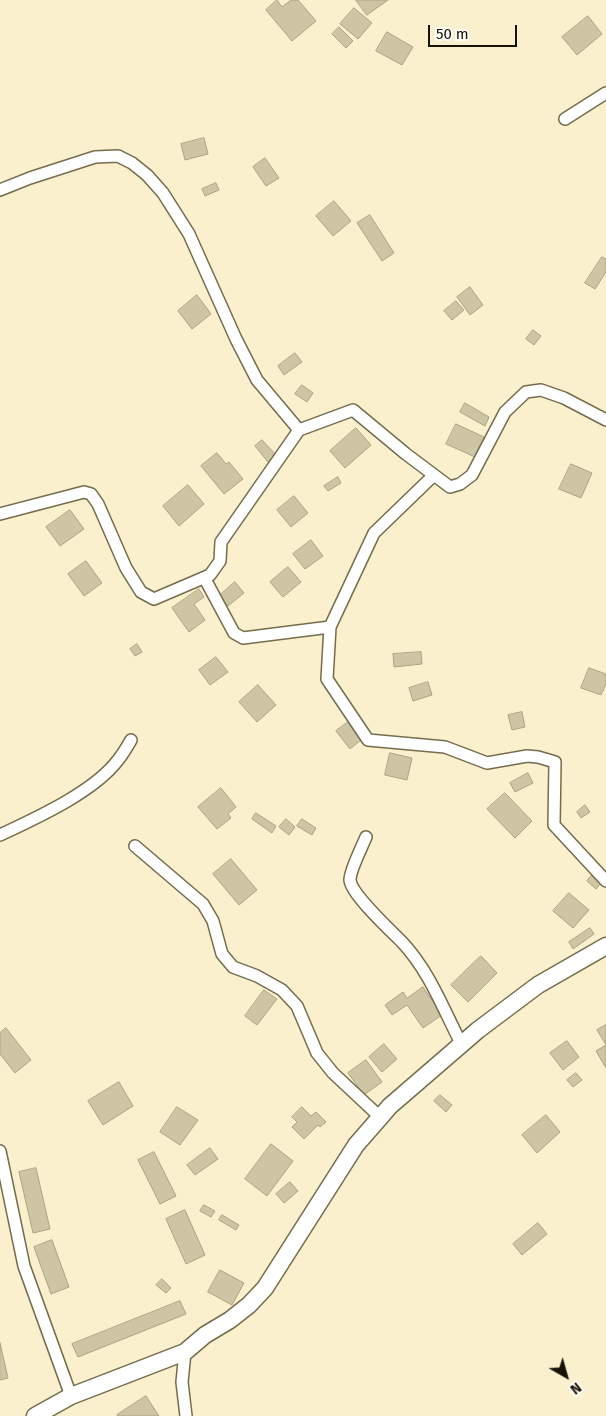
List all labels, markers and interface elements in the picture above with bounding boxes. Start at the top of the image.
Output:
scale bar [431,15,520,47]
text: 50 m [436,25,469,43]
north arrow [541,1351,591,1401]
text: N [567,1379,584,1398]

